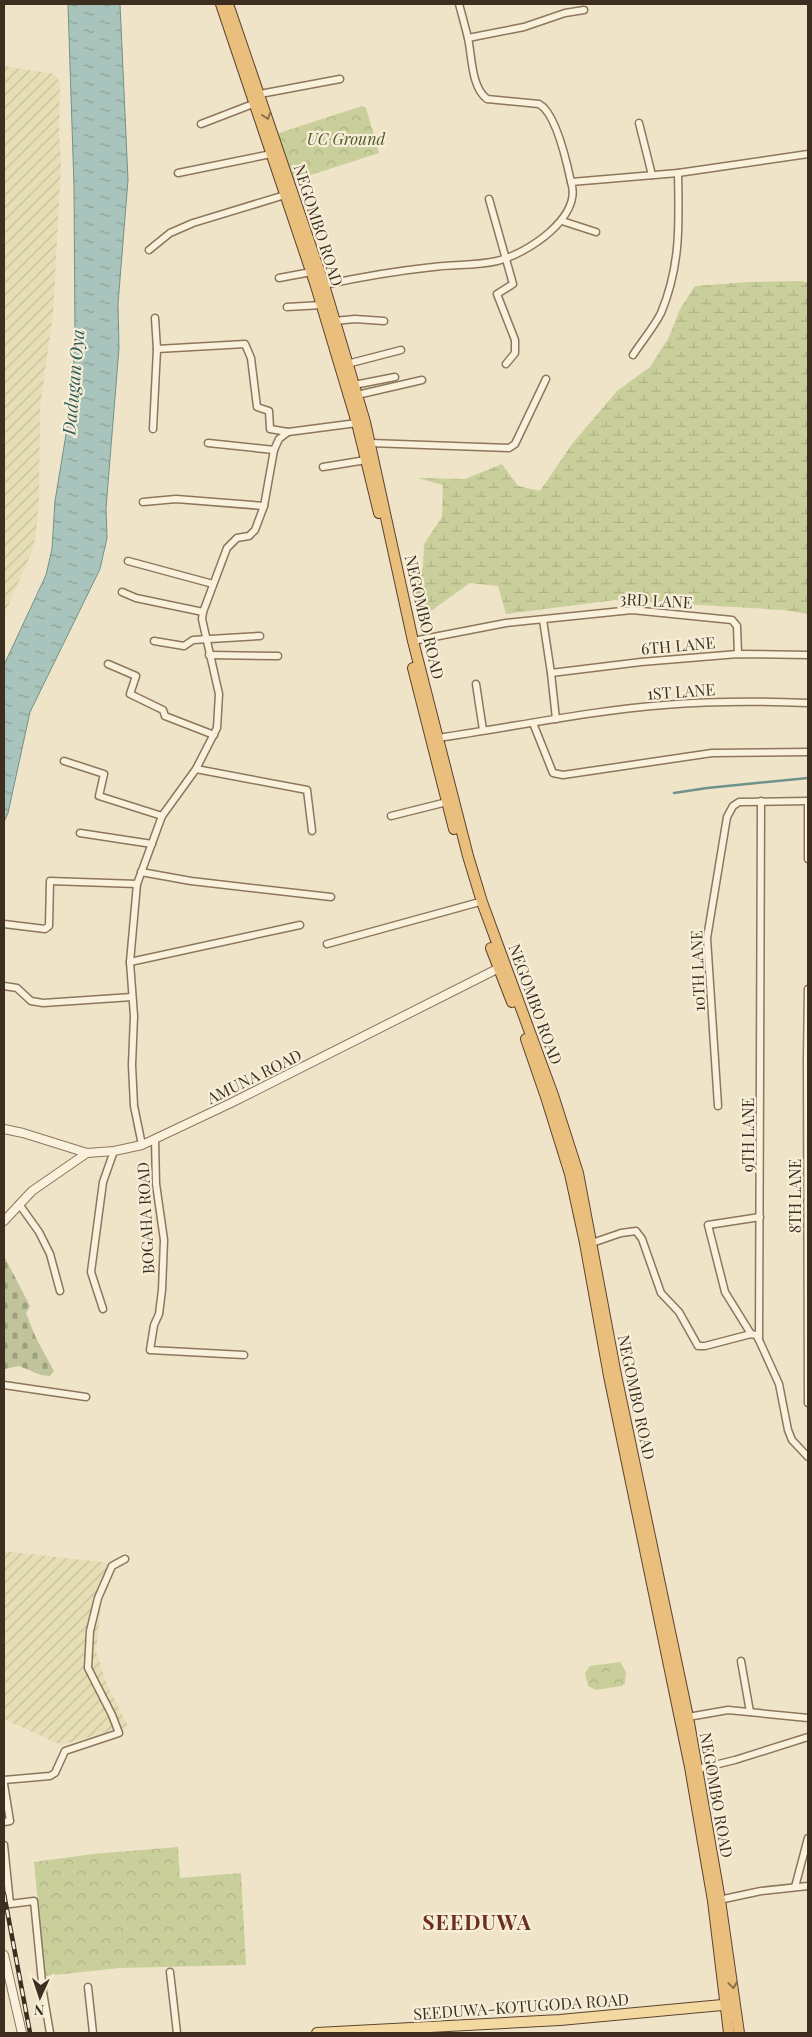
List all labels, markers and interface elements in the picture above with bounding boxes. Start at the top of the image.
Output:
one-way arrow [262,111,272,120]
park label: UC Ground [307,128,386,149]
street label: NEGOMBO ROAD [289,161,349,289]
water label: Dadugan Oya [56,328,90,437]
street label: NEGOMBO ROAD [400,553,450,681]
street label: 3RD LANE [619,588,693,612]
street label: 6TH LANE [640,631,716,659]
street label: 1ST LANE [646,678,716,704]
street label: 10TH LANE [685,930,709,1012]
street label: NEGOMBO ROAD [504,941,568,1067]
street label: AMUNA ROAD [202,1044,305,1108]
street label: 9TH LANE [737,1098,758,1172]
street label: 8TH LANE [784,1159,805,1233]
street label: BOGAHA ROAD [132,1161,158,1275]
street label: NEGOMBO ROAD [614,1333,660,1461]
street label: NEGOMBO ROAD [696,1731,738,1859]
district label: SEEDUWA [422,1907,532,1935]
north arrow [15,1972,65,2022]
one-way arrow [727,1981,737,1989]
street label: SEEDUWA-KOTUGODA ROAD [413,1988,629,2024]
text: N [34,2001,45,2020]

